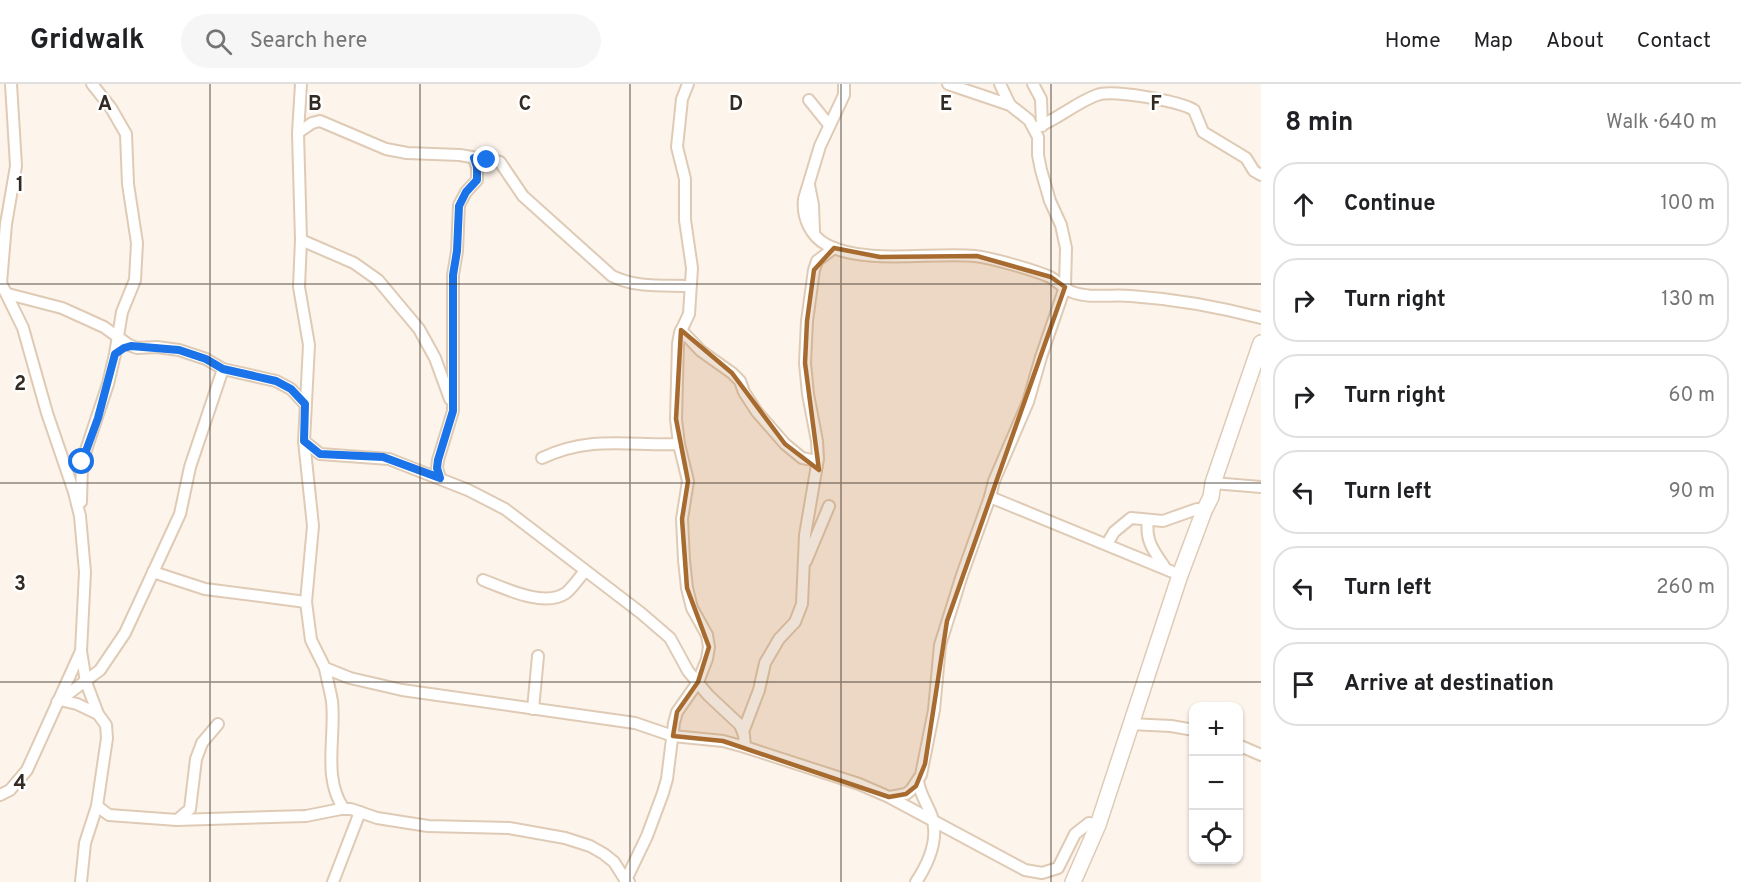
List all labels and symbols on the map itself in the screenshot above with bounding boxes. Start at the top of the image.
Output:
text: A [98,92,112,118]
text: B [308,92,322,118]
text: C [519,92,531,118]
text: D [729,92,743,118]
text: E [940,92,952,118]
text: F [1150,92,1162,118]
route end [473,146,499,172]
text: 1 [16,173,24,199]
text: 2 [14,372,26,398]
route start [68,448,94,474]
text: 3 [14,572,26,598]
text: 4 [14,771,26,797]

